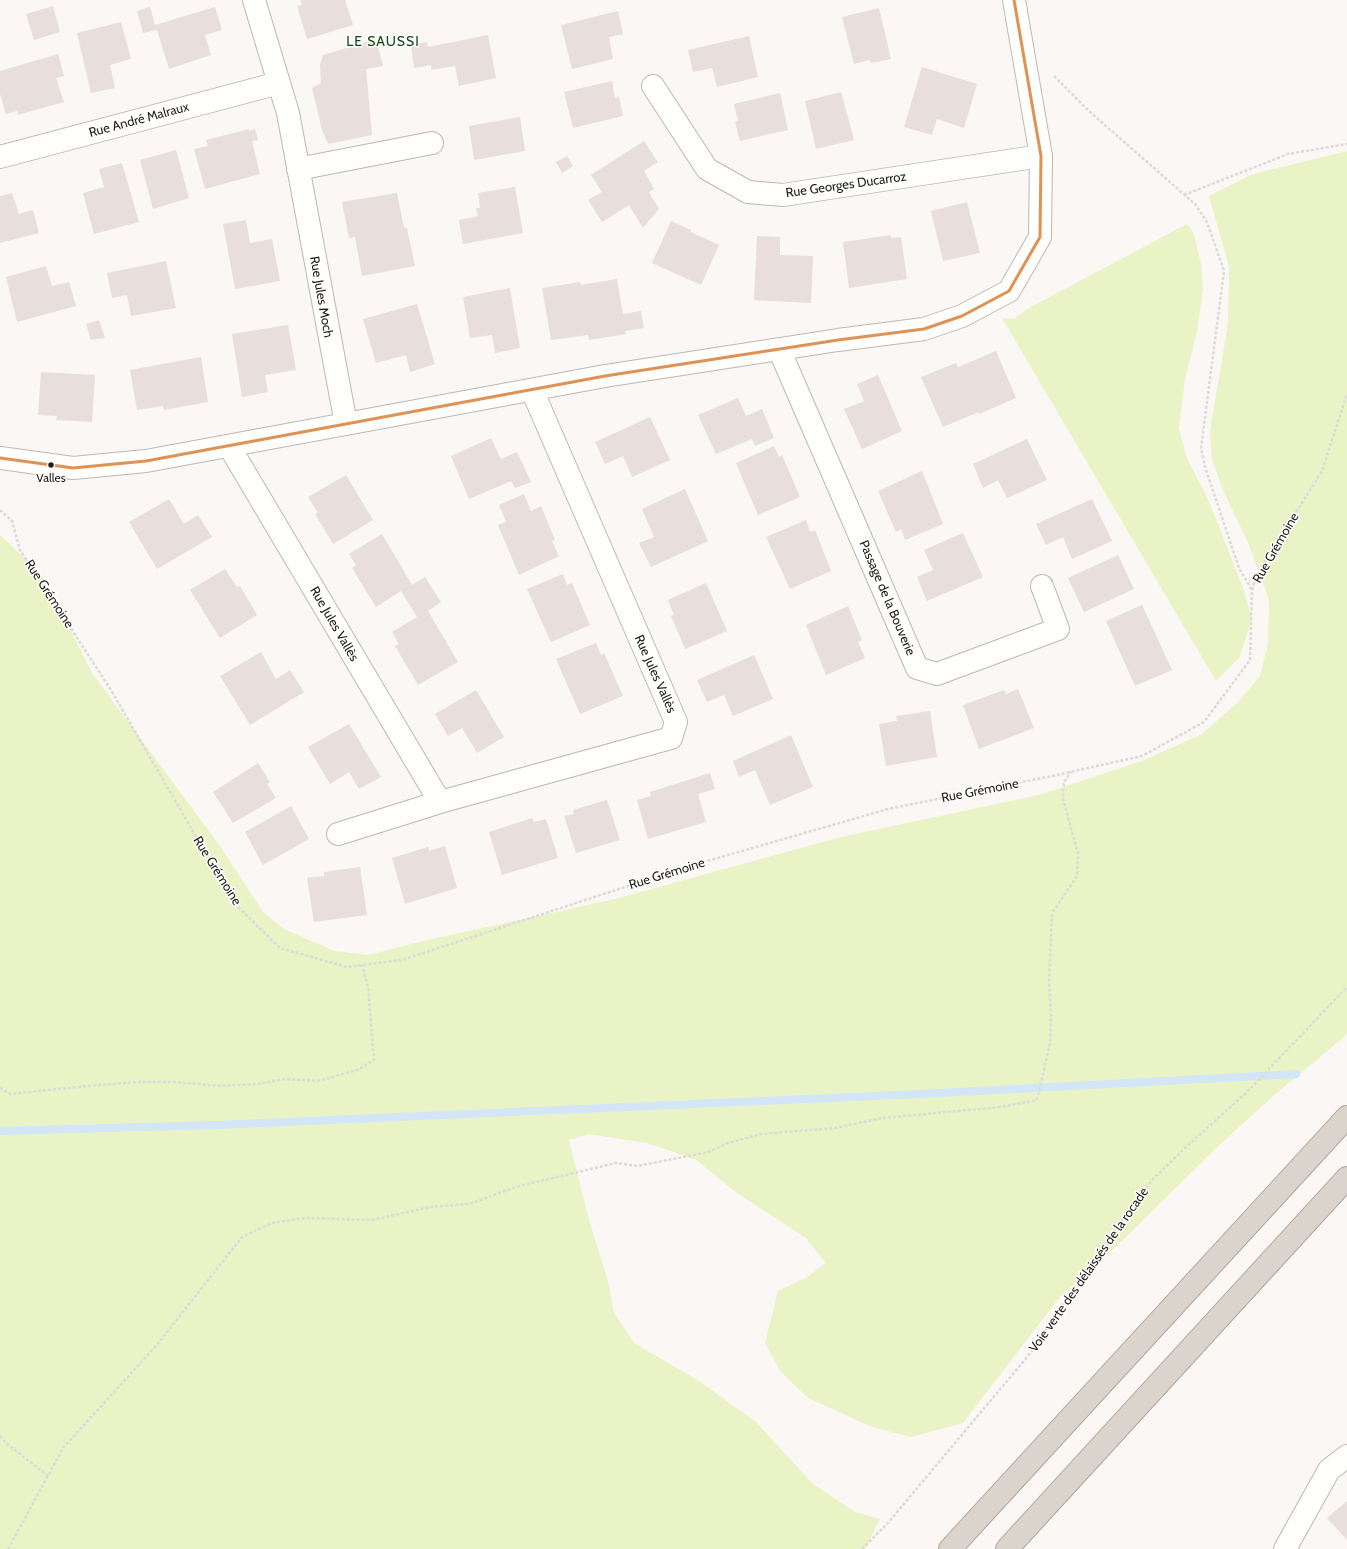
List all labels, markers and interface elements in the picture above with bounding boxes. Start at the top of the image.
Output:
district label: LE SAUSSI [346,34,420,50]
street label: Rue André Malraux [87,99,191,141]
street label: Rue Georges Ducarroz [785,169,907,201]
street label: Rue Jules Moch [306,255,336,339]
marker: Valles [46,460,56,470]
place label: Valles [36,471,66,485]
street label: Rue Grémoine [1250,510,1302,586]
street label: Passage de la Bouverie [856,538,918,658]
street label: Rue Grémoine [21,557,77,631]
street label: Rue Jules Vallès [306,584,362,664]
street label: Rue Jules Vallès [631,633,679,715]
street label: Rue Grémoine [940,776,1020,806]
street label: Rue Grémoine [190,834,244,908]
street label: Rue Grémoine [627,855,707,893]
street label: Voie verte des délaissés de la rocade [1026,1185,1152,1355]

